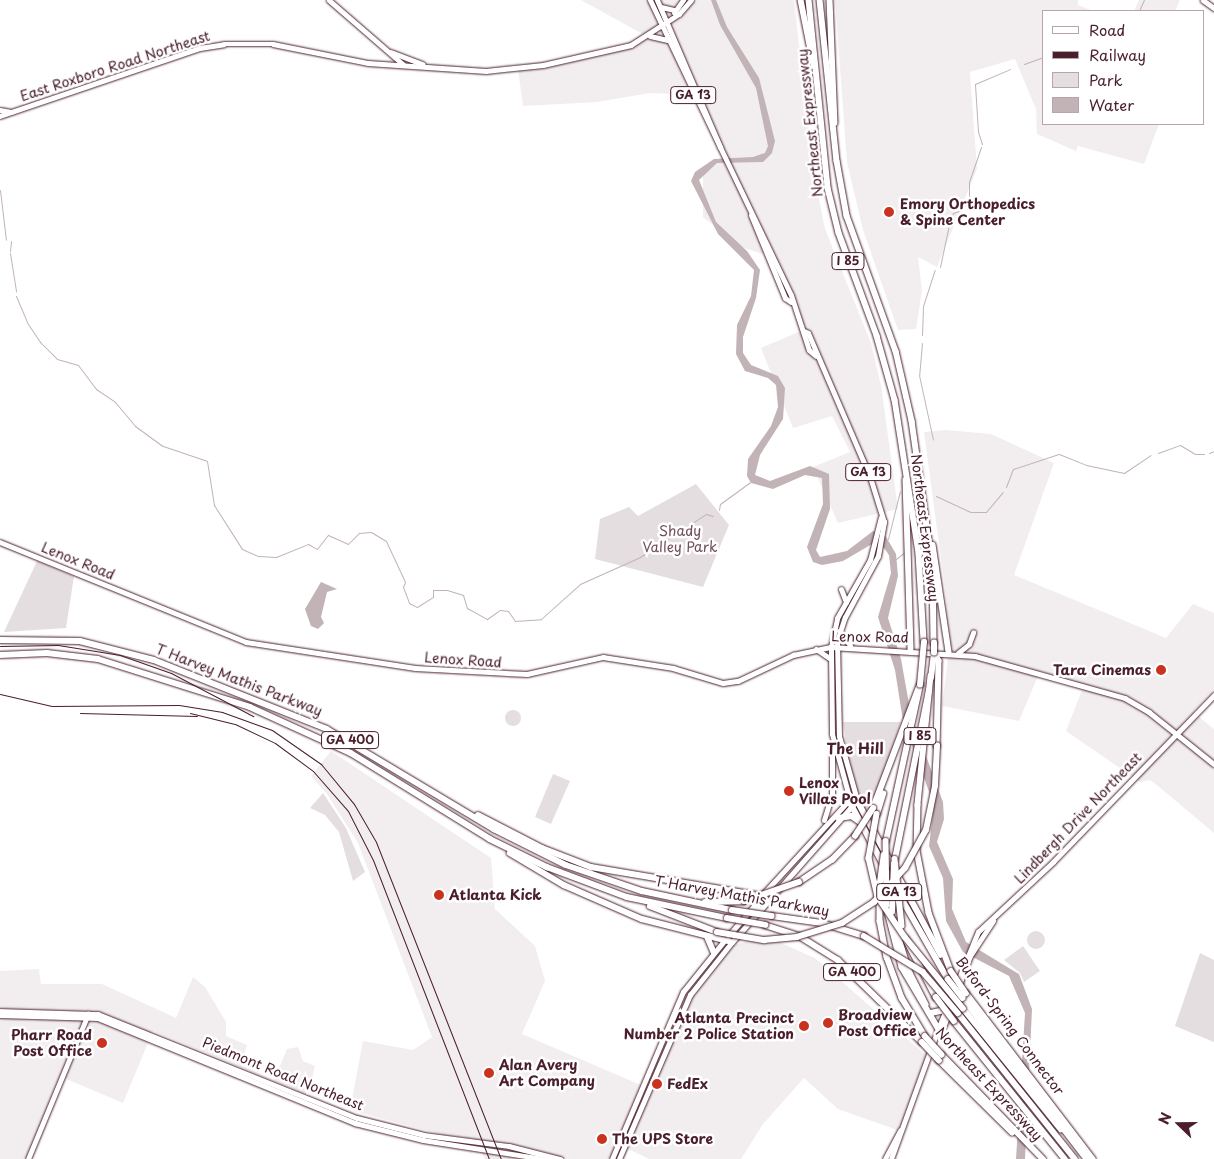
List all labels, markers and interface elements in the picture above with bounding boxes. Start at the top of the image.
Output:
legend [1042,10,1204,125]
text: Road [1089,18,1125,41]
street label: East Roxboro Road Northeast [18,27,212,105]
text: Railway [1089,43,1146,66]
street label: Northeast Expressway [794,47,826,199]
text: Park [1089,68,1123,91]
road number: GA 13 [669,86,717,104]
text: Water [1089,93,1134,116]
place label: Emory Orthopedics & Spine Center [900,196,1035,228]
marker: Emory Orthopedics & Spine Center [882,205,896,219]
road number: I 85 [830,252,866,270]
street label: Northeast Expressway [907,452,943,604]
road number: GA 13 [844,462,892,482]
park label: Shady Valley Park [642,523,718,556]
street label: Lenox Road [39,539,117,583]
street label: Lenox Road [831,628,909,646]
street label: T Harvey Mathis Parkway [154,641,324,719]
street label: Lenox Road [424,649,502,671]
place label: Tara Cinemas [1053,662,1151,678]
marker: Tara Cinemas [1155,664,1167,676]
road number: I 85 [902,726,938,746]
road number: GA 400 [320,730,380,750]
district label: The Hill [826,739,884,757]
street label: Lindbergh Drive Northeast [1010,748,1146,888]
place label: Lenox Villas Pool [799,775,871,808]
marker: Lenox Villas Pool [783,785,795,797]
street label: T Harvey Mathis Parkway [654,872,830,920]
road number: GA 13 [875,882,923,902]
place label: Atlanta Kick [449,887,541,903]
marker: Atlanta Kick [433,889,445,901]
street label: Buford-Spring Connector [952,953,1068,1099]
road number: GA 400 [822,962,882,982]
place label: Broadview Post Office [838,1007,916,1040]
place label: Atlanta Precinct Number 2 Police Station [621,1010,794,1042]
marker: Broadview Post Office [822,1017,834,1029]
marker: Atlanta Precinct Number 2 Police Station [798,1020,810,1032]
street label: Northeast Expressway [932,1023,1046,1145]
place label: Pharr Road Post Office [10,1027,92,1060]
street label: Piedmont Road Northeast [200,1034,366,1114]
marker: Pharr Road Post Office [96,1037,108,1049]
place label: Alan Avery Art Company [499,1057,596,1090]
marker: Alan Avery Art Company [483,1067,495,1079]
place label: FedEx [667,1076,708,1092]
marker: FedEx [651,1078,663,1090]
north arrow [1154,1099,1204,1149]
text: N [1153,1109,1176,1127]
place label: The UPS Store [612,1131,713,1147]
marker: The UPS Store [596,1133,608,1145]

